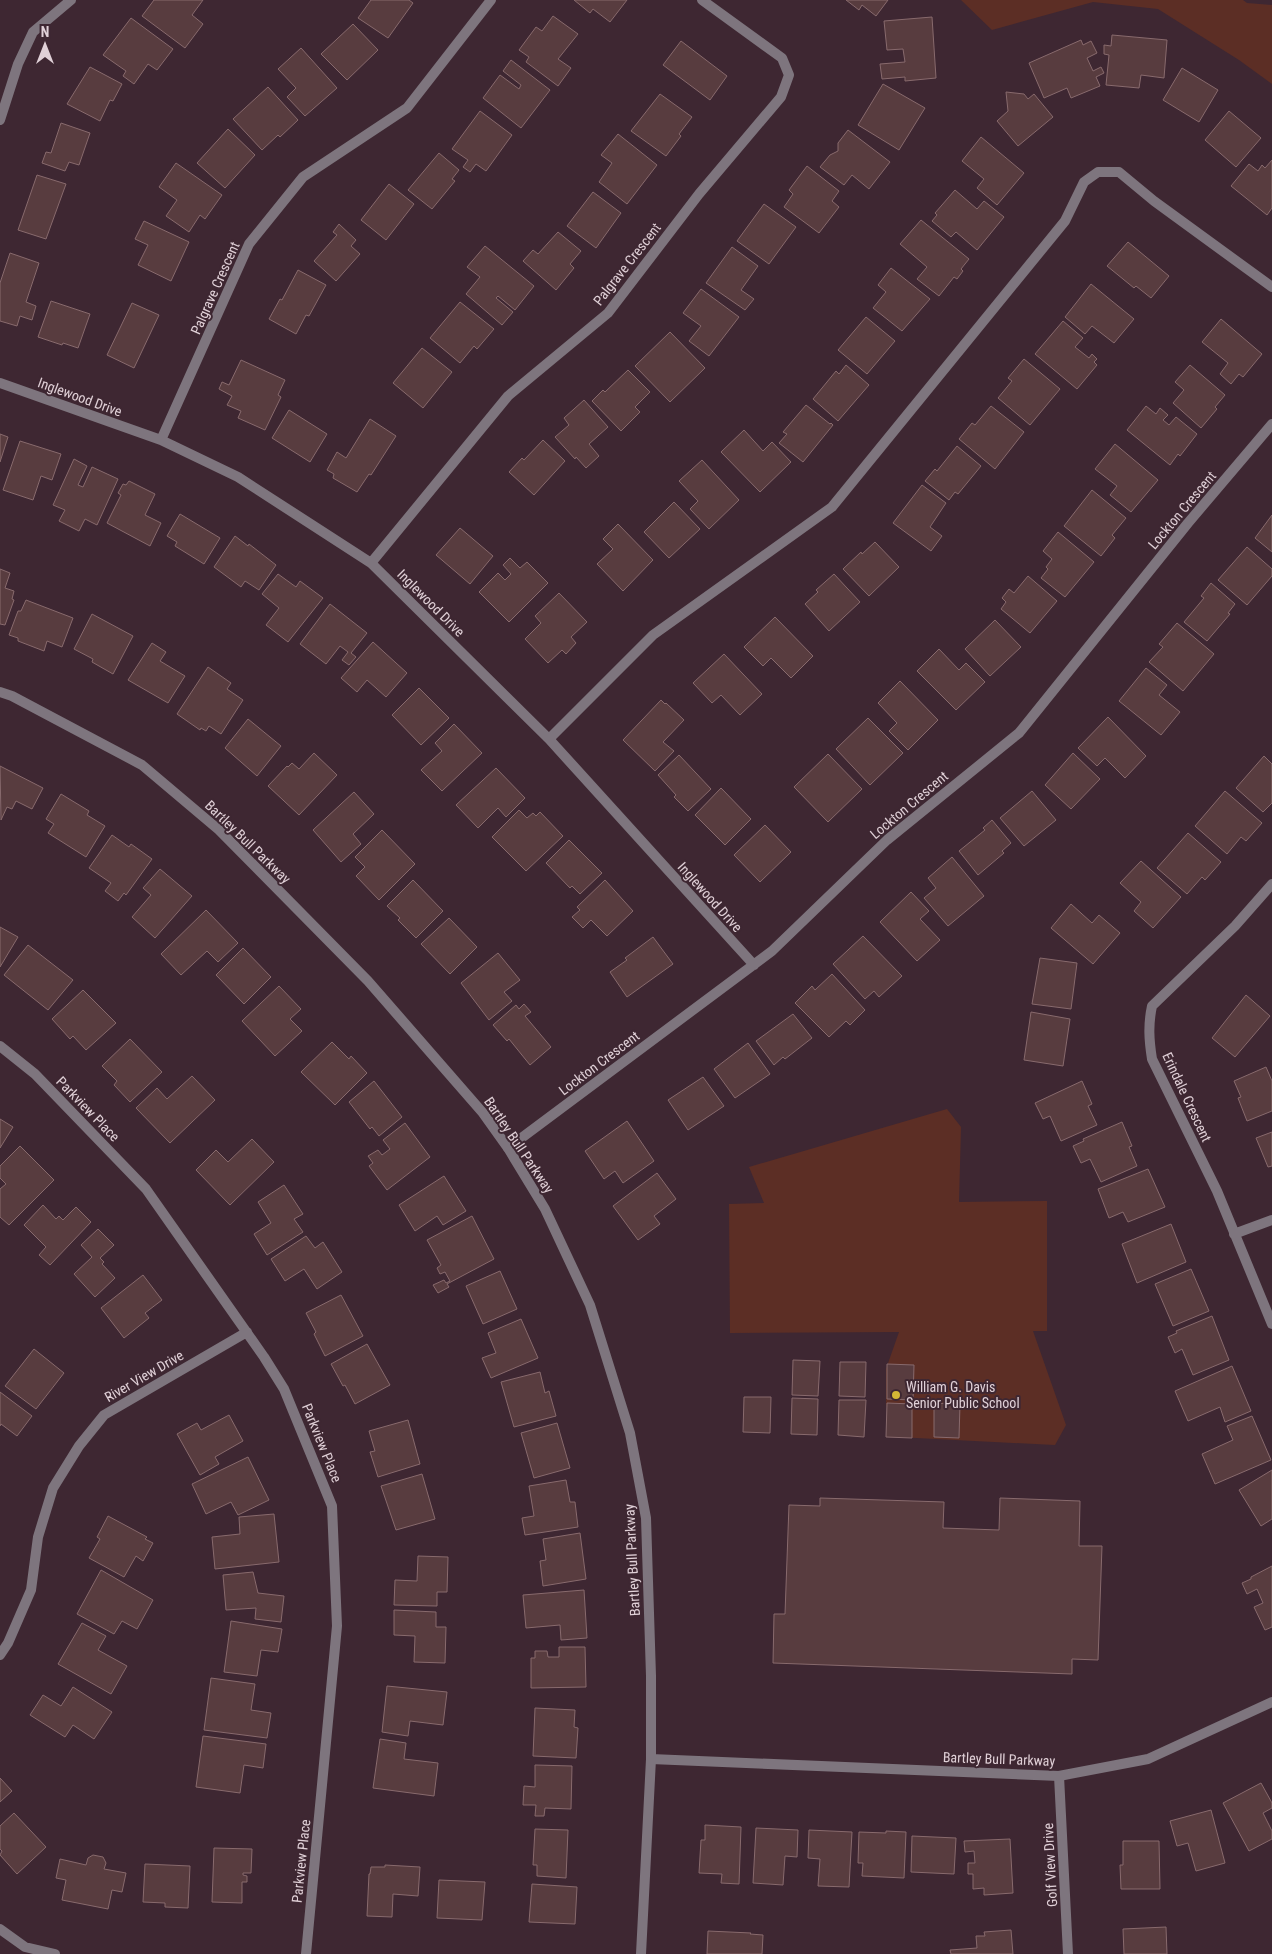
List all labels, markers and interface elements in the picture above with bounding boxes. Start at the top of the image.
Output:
north arrow [20,20,70,70]
text: N [41,24,49,40]
street label: Palgrave Crescent [590,220,664,308]
street label: Palgrave Crescent [187,239,243,337]
street label: Inglewood Drive [36,374,125,420]
street label: Lockton Crescent [1145,468,1219,552]
street label: Inglewood Drive [394,566,468,640]
street label: Lockton Crescent [867,768,951,842]
street label: Bartley Bull Parkway [202,797,294,887]
street label: Inglewood Drive [675,859,746,935]
street label: Lockton Crescent [556,1028,642,1098]
street label: Erindale Crescent [1159,1050,1215,1144]
street label: Parkview Place [53,1073,123,1145]
street label: Bartley Bull Parkway [481,1094,557,1196]
street label: River View Drive [102,1347,187,1405]
place label: William G. Davis Senior Public School [906,1379,1020,1411]
marker: William G. Davis Senior Public School [890,1389,902,1401]
street label: Parkview Place [299,1401,345,1485]
street label: Bartley Bull Parkway [621,1503,643,1617]
street label: Bartley Bull Parkway [943,1749,1056,1769]
street label: Parkview Place [289,1818,313,1903]
street label: Golf View Drive [1040,1822,1060,1907]

